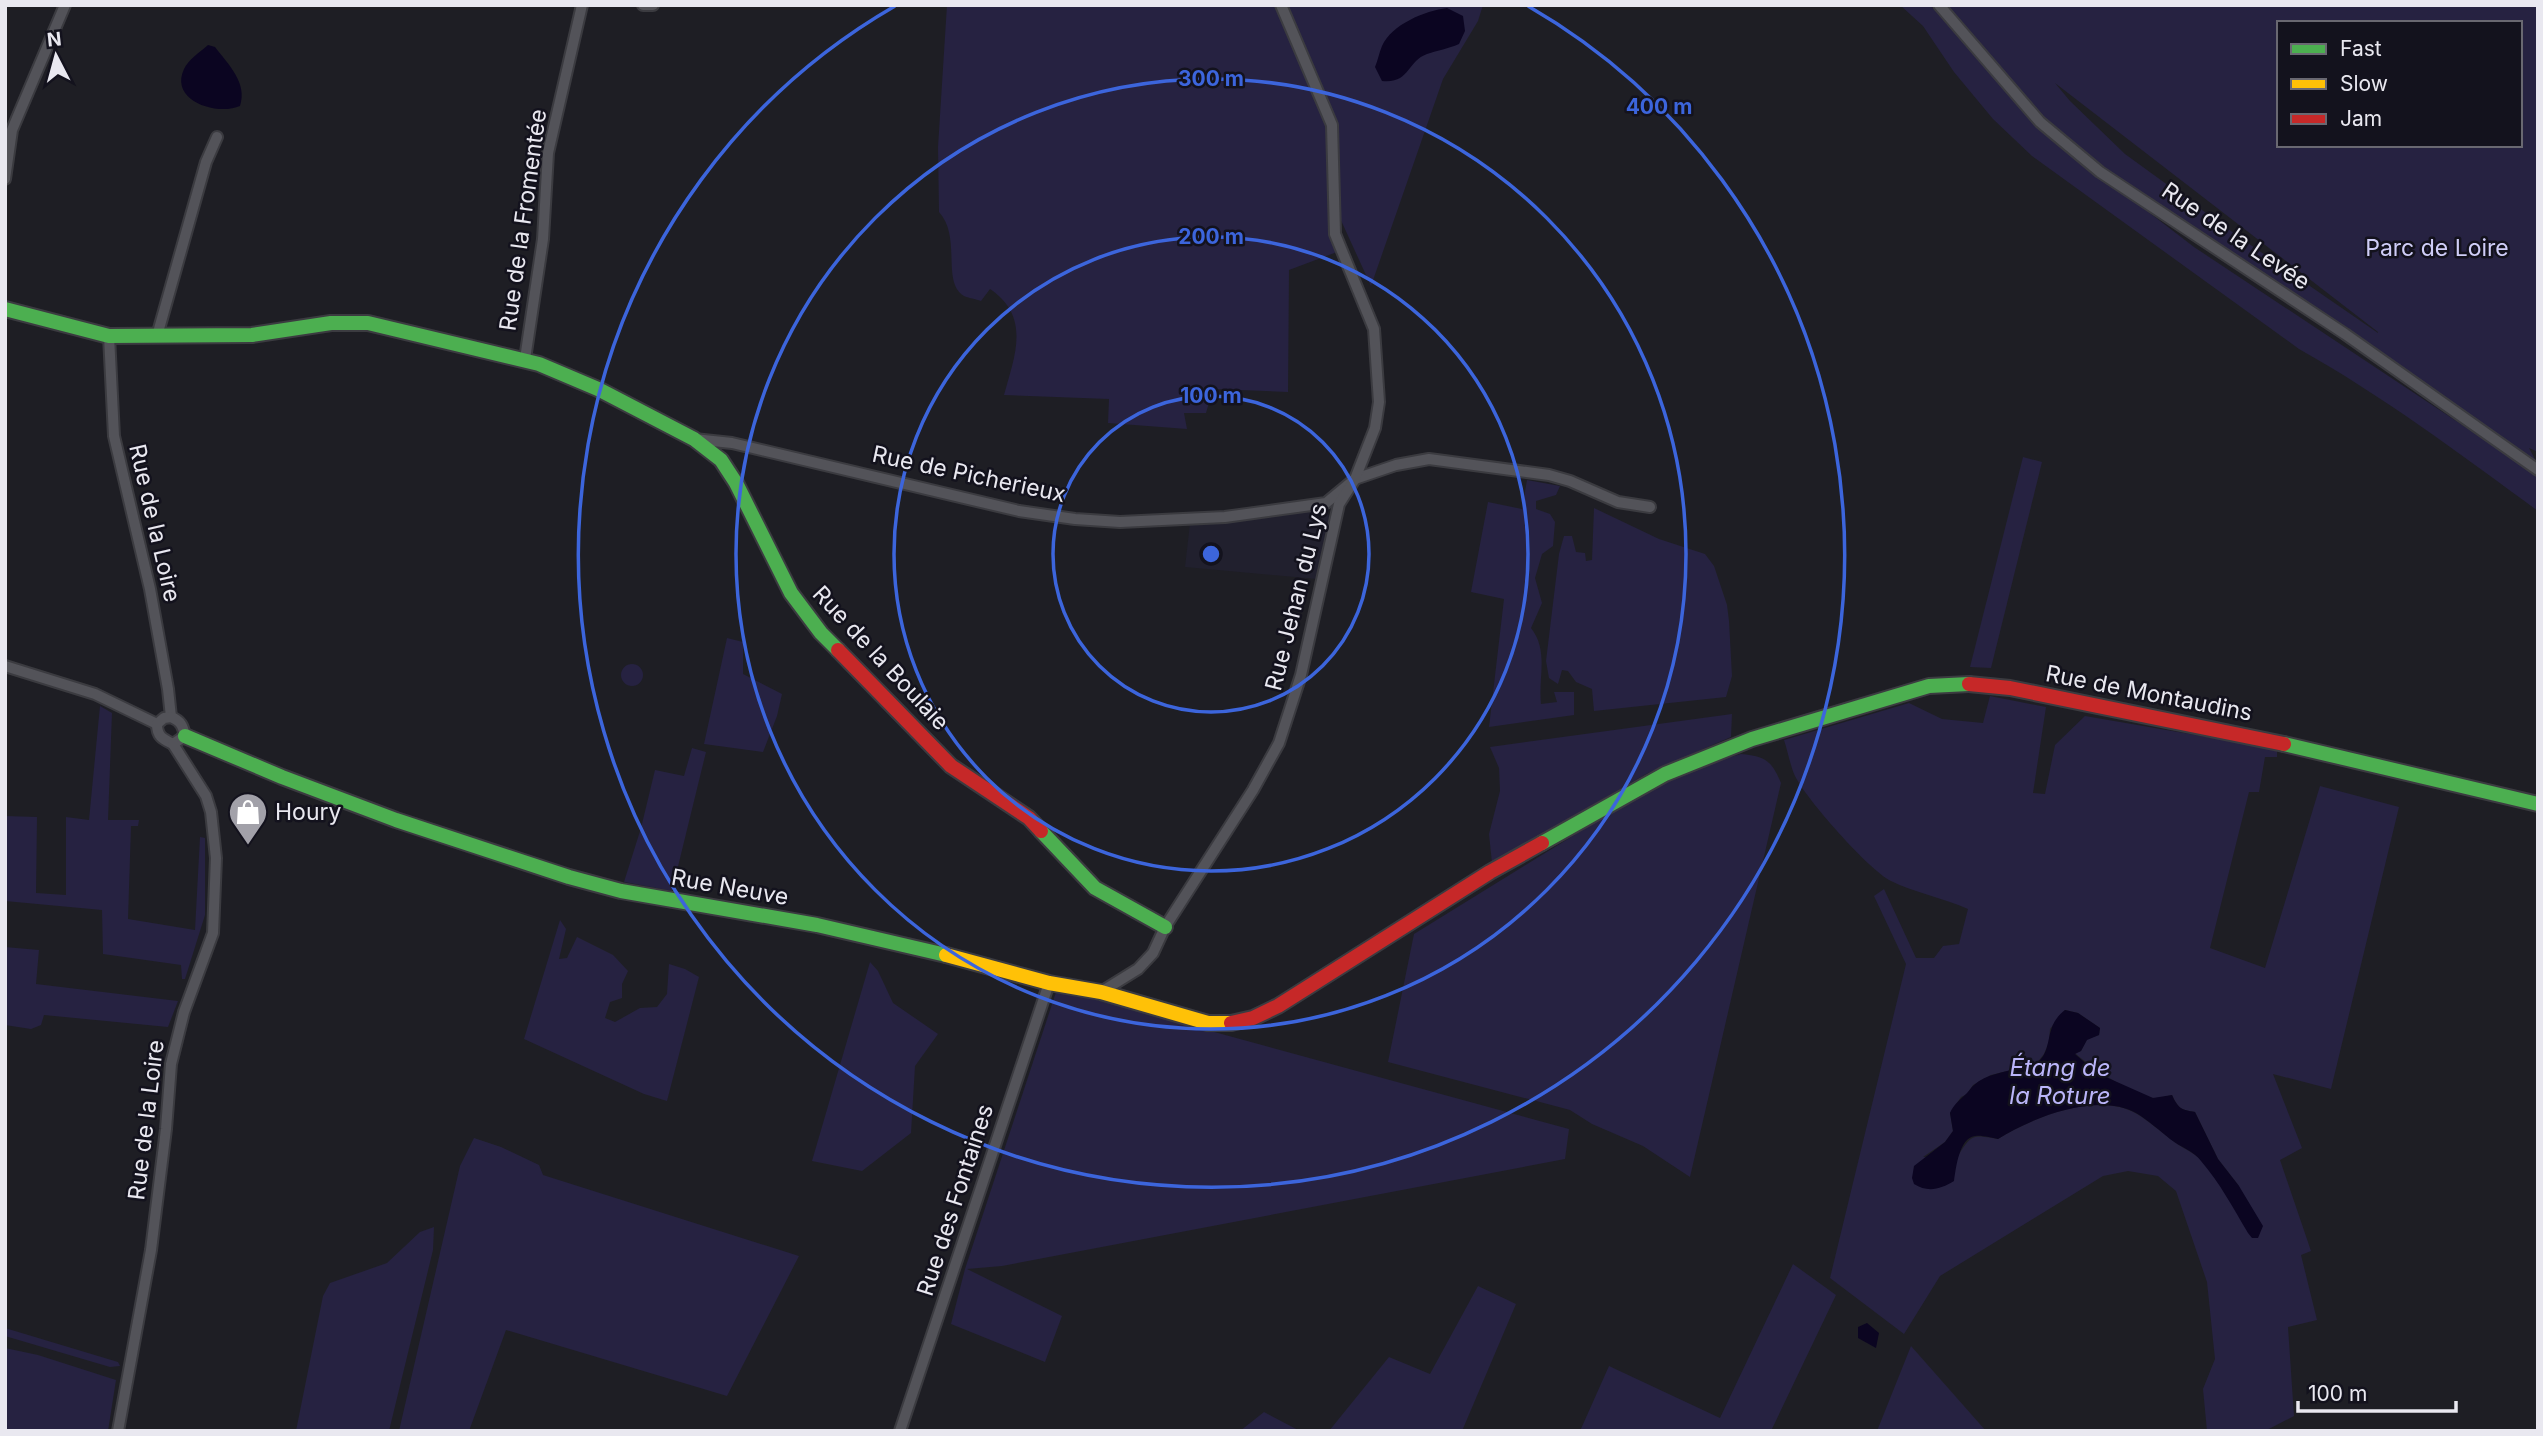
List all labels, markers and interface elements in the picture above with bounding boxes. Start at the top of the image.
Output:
north arrow [21,21,91,91]
legend [2277,21,2522,147]
text: N [46,27,63,52]
text: Fast [2340,36,2382,61]
text: 300 m [1178,66,1244,91]
text: Slow [2340,71,2388,96]
text: 400 m [1626,94,1692,119]
text: Jam [2340,106,2382,131]
street label: Rue de la Fromentée [494,107,552,333]
street label: Rue de la Levée [2157,176,2315,296]
text: 200 m [1178,224,1244,249]
park label: Parc de Loire [2365,234,2509,262]
text: 100 m [1180,383,1242,408]
street label: Rue de Picherieux [870,440,1068,508]
street label: Rue de la Loire [123,441,187,605]
street label: Rue Jehan du Lys [1259,500,1333,694]
centre of rings [1199,542,1223,566]
street label: Rue de la Boulaie [807,580,955,736]
street label: Rue de Montaudins [2043,659,2255,727]
shop icon: Houry [227,791,269,846]
place label: Houry [275,798,342,826]
street label: Rue Neuve [669,863,791,911]
street label: Rue de la Loire [122,1038,170,1202]
water label: Étang de la Roture [2009,1052,2111,1110]
street label: Rue des Fontaines [911,1101,999,1299]
scale bar [2298,1370,2456,1414]
text: 100 m [2308,1381,2367,1406]

